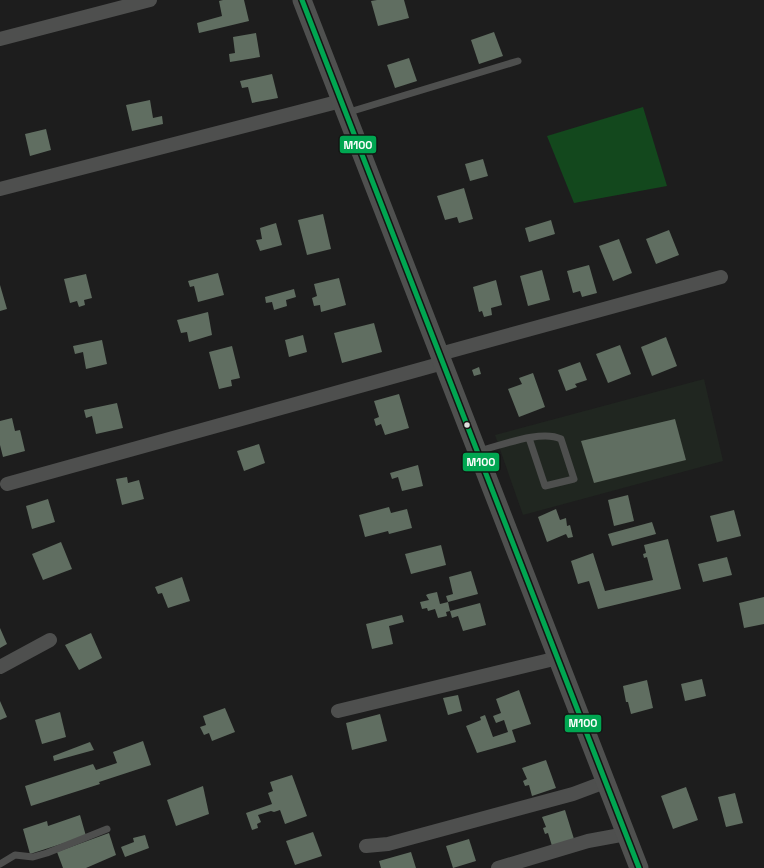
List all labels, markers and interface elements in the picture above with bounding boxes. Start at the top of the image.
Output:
line badge: M100 [339,135,377,154]
text: M100 [344,138,372,152]
unlabelled marker [462,420,472,430]
line badge: M100 [462,452,500,472]
text: M100 [467,455,495,469]
line badge: M100 [564,714,602,733]
text: M100 [569,716,597,730]

